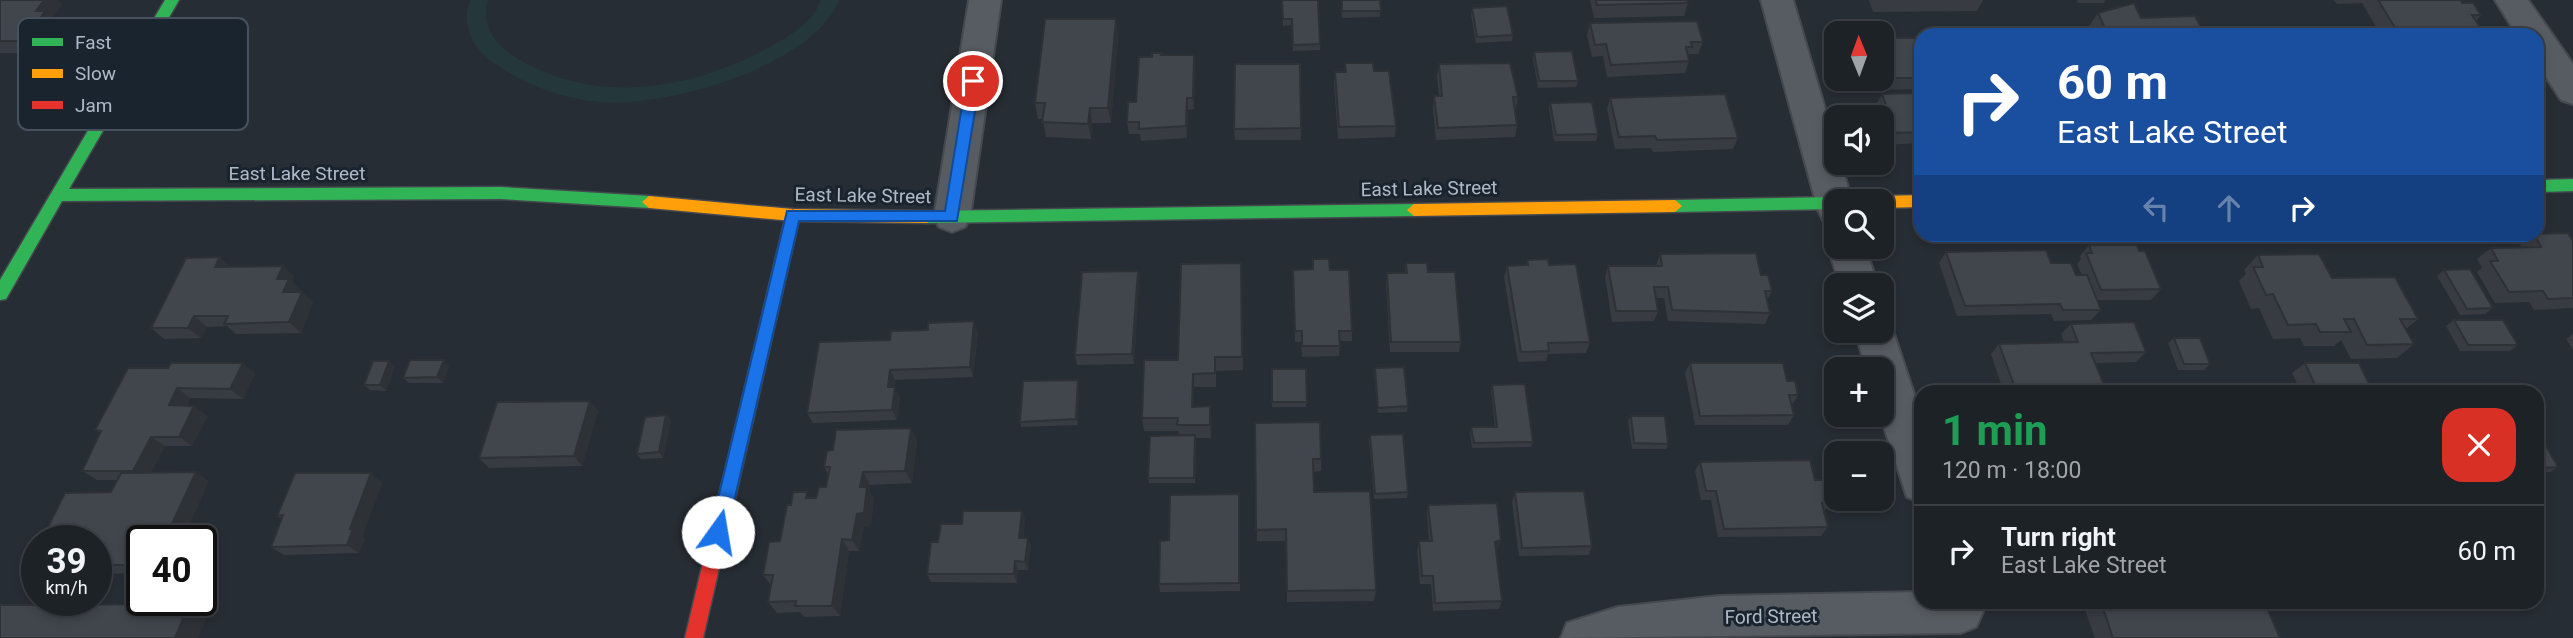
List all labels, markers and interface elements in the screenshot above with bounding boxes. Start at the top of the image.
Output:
legend [18,18,248,130]
north arrow [1824,21,1894,91]
map controls [1824,21,1894,511]
text: Fast [75,31,112,54]
pin [943,51,1003,111]
text: 60 m [2057,54,2168,111]
icon: right [1942,56,2033,147]
text: Slow [75,62,116,85]
icon: arrive [954,62,992,100]
text: Jam [75,94,112,117]
button: sound [1824,105,1894,175]
text: East Lake Street [2057,113,2287,151]
street label: East Lake Street [229,162,365,185]
street label: East Lake Street [1360,176,1498,201]
street label: East Lake Street [794,183,932,208]
button: search [1824,189,1894,259]
icon: left [2137,189,2175,227]
icon: ahead [2210,189,2248,227]
icon: right [2283,189,2321,227]
button: layers [1824,273,1894,343]
button: + [1824,357,1894,427]
text: 1 min [1942,406,2048,455]
button: close [2442,408,2516,482]
button: − [1824,441,1894,511]
text: 120 m · 18:00 [1942,457,2081,484]
position arrow [681,495,755,569]
text: Turn right [2001,522,2116,552]
speed limit sign: 40 [126,525,217,616]
icon: right [1942,532,1980,570]
text: 60 m [2458,536,2516,566]
text: 39 [46,541,87,582]
text: East Lake Street [2001,552,2167,579]
text: km/h [45,577,88,598]
street label: Ford Street [1724,604,1818,629]

